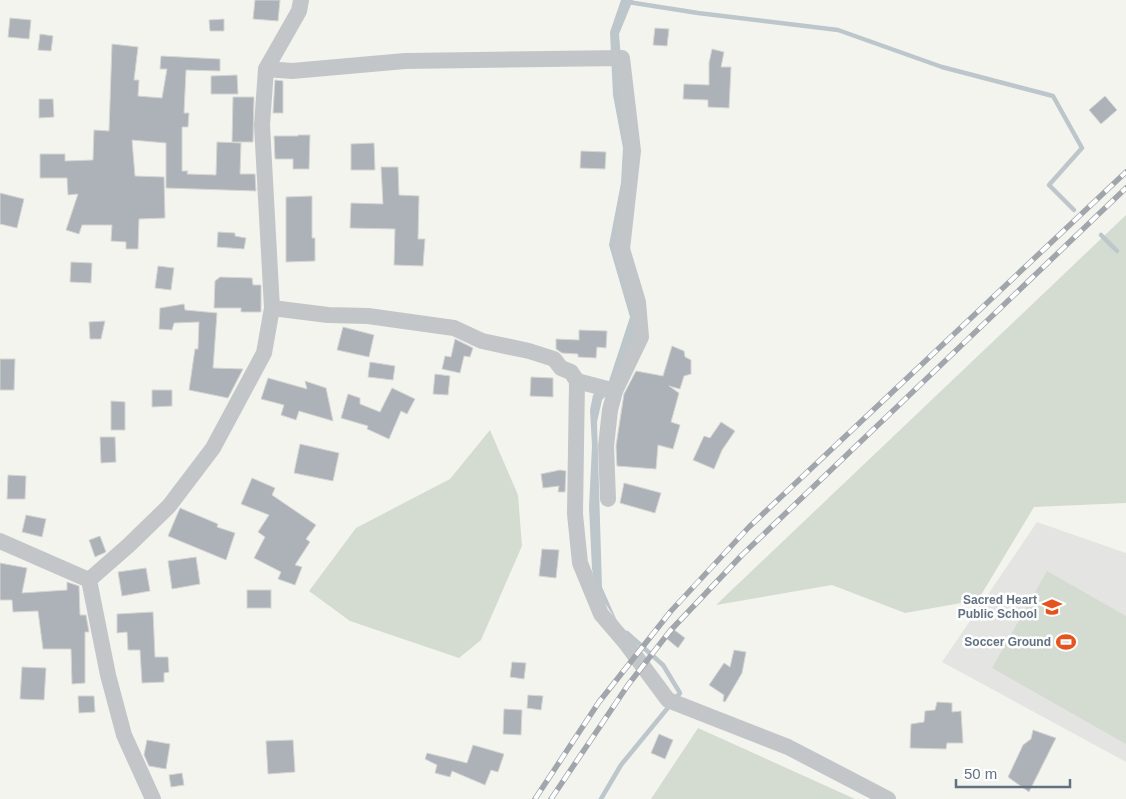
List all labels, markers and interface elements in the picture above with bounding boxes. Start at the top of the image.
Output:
place label: Sacred Heart Public School [958,593,1037,621]
school or university icon: Sacred Heart Public School [1041,596,1063,618]
sports icon: Soccer Ground [1055,631,1077,653]
place label: Soccer Ground [964,635,1051,649]
scale bar [956,756,1070,788]
text: 50 m [964,765,997,782]

